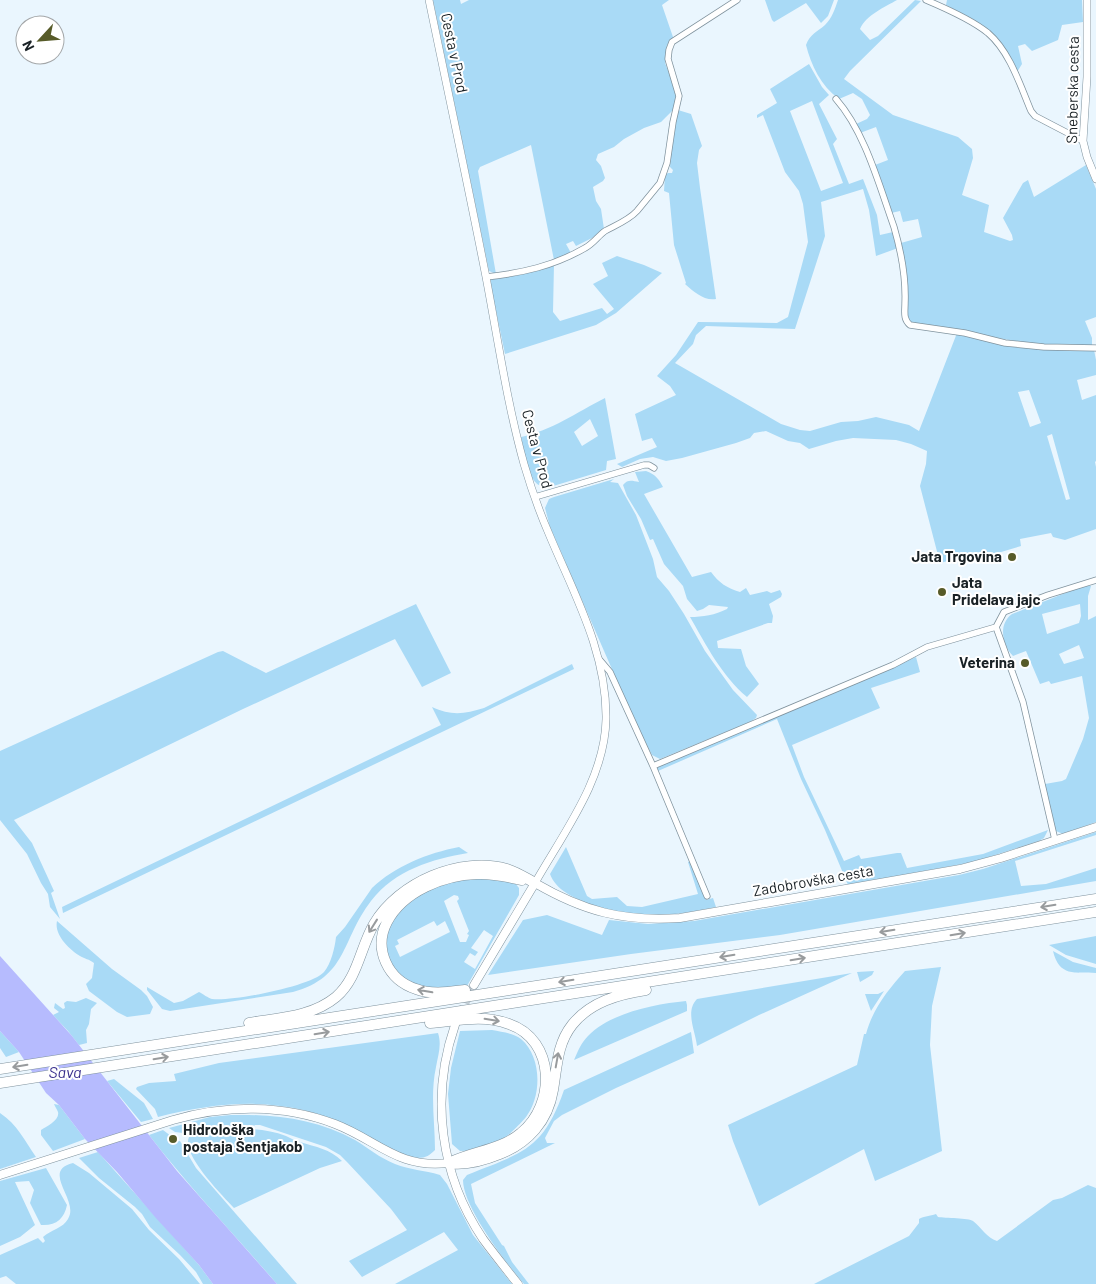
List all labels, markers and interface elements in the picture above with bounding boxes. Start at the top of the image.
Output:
street label: Cesta v Prod [438,11,472,94]
north arrow [15,15,65,65]
street label: Sneberska cesta [1062,36,1082,144]
text: N [18,38,38,54]
street label: Cesta v Prod [519,407,557,490]
place label: Jata Trgovina [912,547,1002,565]
marker: Jata Trgovina [1006,551,1018,563]
place label: Jata Pridelava jajc [952,573,1041,608]
marker: Jata Pridelava jajc [936,586,948,598]
place label: Veterina [959,653,1015,671]
marker: Veterina [1019,657,1031,669]
street label: Zadobrovška cesta [751,861,874,899]
one-way arrow [1040,901,1056,911]
one-way arrow [368,918,378,932]
one-way arrow [880,927,896,937]
one-way arrow [950,928,966,938]
one-way arrow [719,952,735,962]
one-way arrow [789,954,805,964]
one-way arrow [559,977,575,987]
one-way arrow [417,985,433,995]
one-way arrow [484,1015,500,1025]
one-way arrow [313,1028,329,1038]
one-way arrow [153,1052,169,1062]
one-way arrow [553,1053,563,1069]
one-way arrow [13,1061,29,1071]
water label: Sava [48,1062,82,1081]
place label: Hidrološka postaja Šentjakob [183,1120,303,1155]
marker: Hidrološka postaja Šentjakob [167,1133,179,1145]

